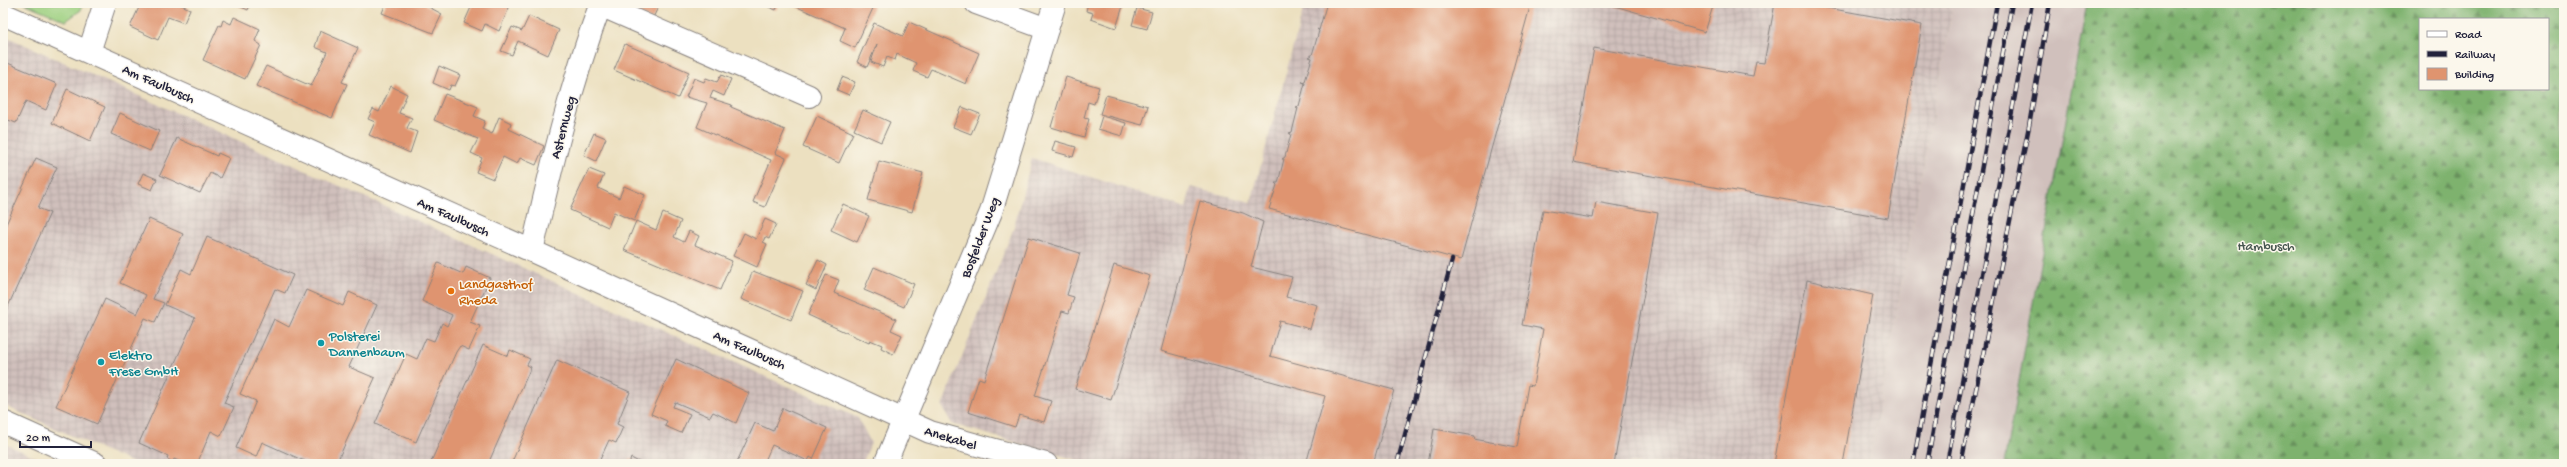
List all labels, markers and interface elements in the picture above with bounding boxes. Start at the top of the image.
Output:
legend [2419,18,2549,90]
text: Road [2455,29,2482,43]
text: Railway [2455,49,2495,63]
street label: Am Faulbusch [119,62,197,109]
text: Building [2454,69,2494,83]
street label: Asternweg [548,95,581,161]
street label: Am Faulbusch [414,195,492,242]
street label: Bosfelder Weg [958,195,1005,282]
park label: Hambusch [2237,239,2295,256]
place label: Landgasthof Rheda [459,277,534,310]
marker: Landgasthof Rheda [446,286,456,296]
street label: Am Faulbusch [710,328,788,375]
place label: Polsterei Dannenbaum [328,329,405,362]
marker: Polsterei Dannenbaum [316,338,326,348]
place label: Elektro Frese GmbH [108,348,179,381]
marker: Elektro Frese GmbH [96,357,106,367]
scale bar [20,423,91,449]
street label: Anekabel [922,423,979,455]
text: 20 m [26,432,51,446]

